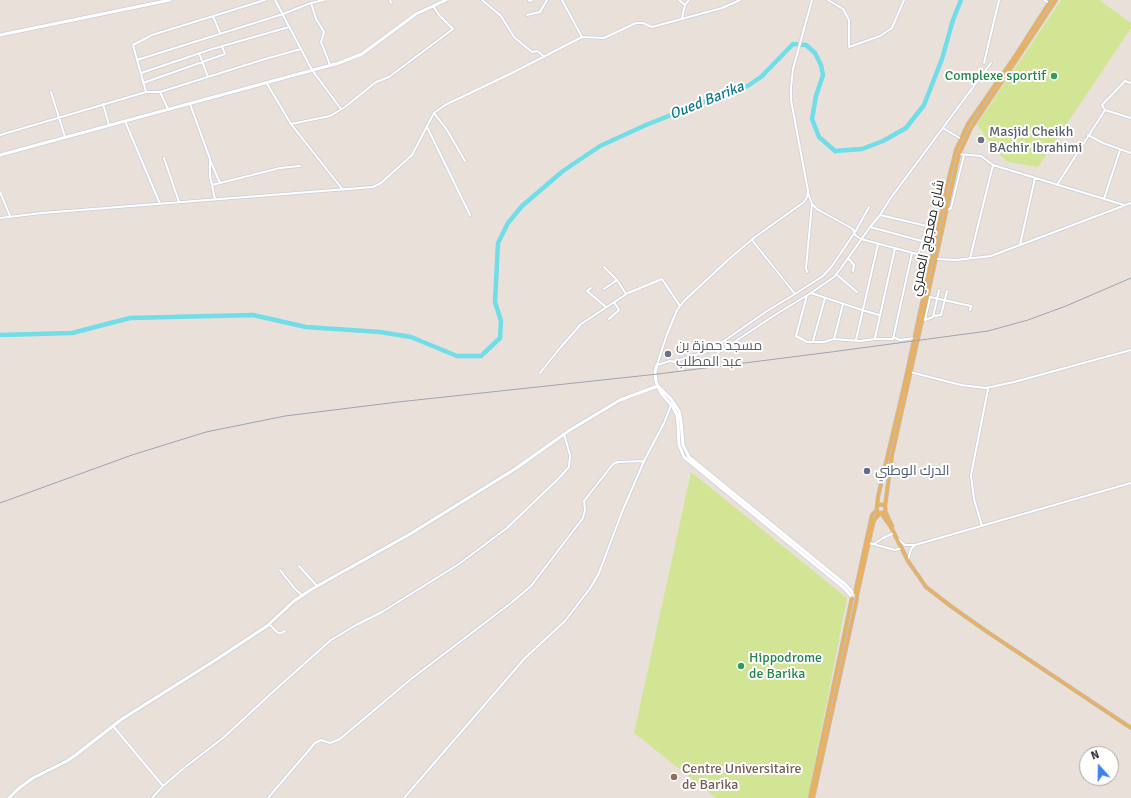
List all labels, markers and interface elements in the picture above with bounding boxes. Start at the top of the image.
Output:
place label: Complexe sportif [945,68,1046,84]
marker: Complexe sportif [1049,71,1059,81]
water label: Oued Barika [667,78,747,124]
place label: Masjid Cheikh BAchir Ibrahimi [989,124,1082,156]
marker: Masjid Cheikh BAchir Ibrahimi [976,135,986,145]
street label: شارع معجوج العمري [907,178,949,298]
place label: مسجد حمزة بن عبد المطلب [676,338,762,370]
marker: مسجد حمزة بن عبد المطلب [663,349,673,359]
place label: الدرك الوطني [875,463,950,479]
marker: الدرك الوطني [862,466,872,476]
place label: Hippodrome de Barika [749,650,822,682]
marker: Hippodrome de Barika [736,661,746,671]
north arrow [1079,746,1119,786]
text: N [1089,748,1101,763]
place label: Centre Universitaire de Barika [682,761,801,794]
marker: Centre Universitaire de Barika [669,772,679,782]

